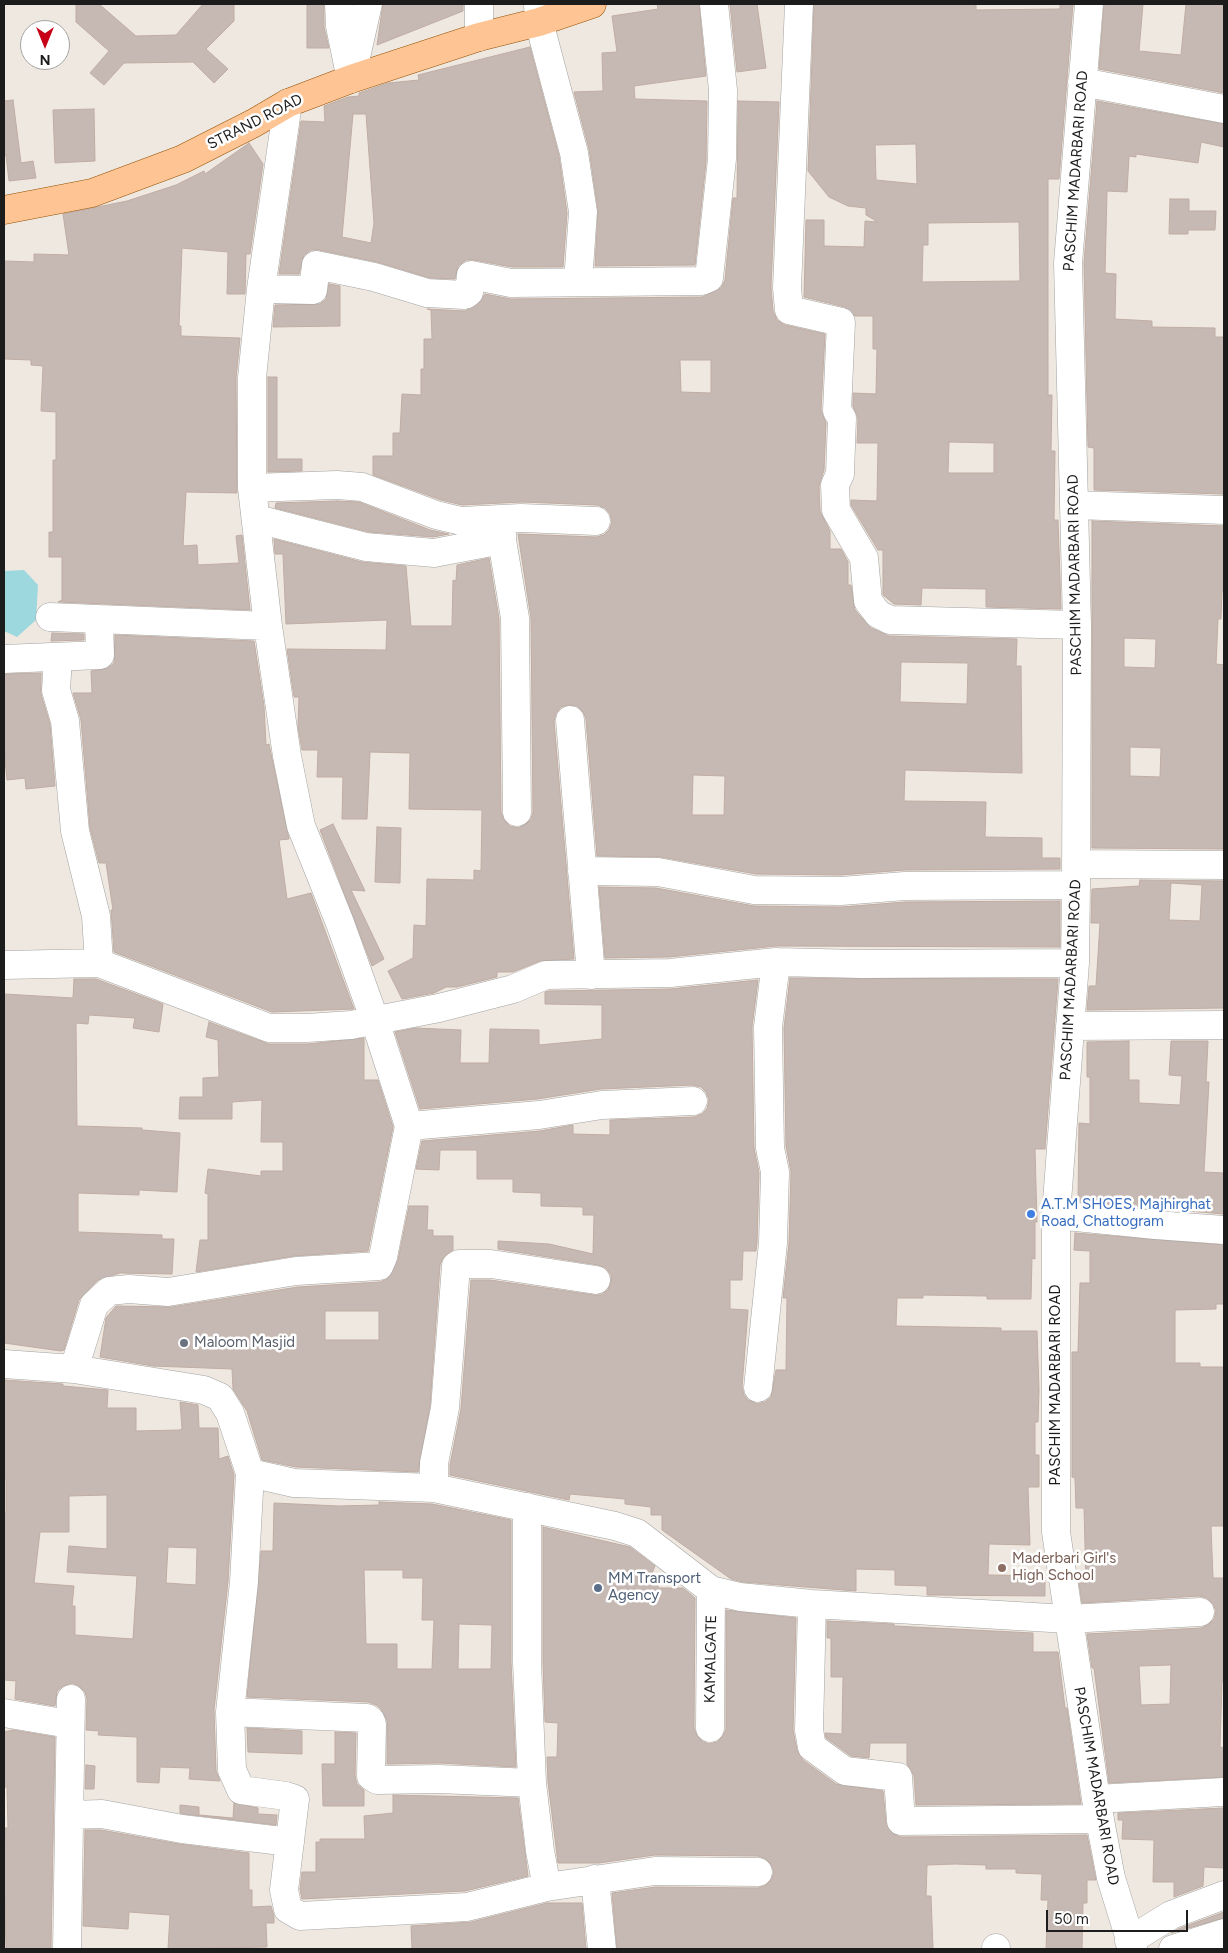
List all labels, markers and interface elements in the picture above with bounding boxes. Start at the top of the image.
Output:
north arrow [20,20,70,70]
text: N [40,51,50,68]
street label: PASCHIM MADARBARI ROAD [1060,70,1092,272]
street label: STRAND ROAD [204,90,306,154]
street label: PASCHIM MADARBARI ROAD [1064,474,1086,676]
street label: PASCHIM MADARBARI ROAD [1057,879,1085,1081]
place label: A.T.M SHOES, Majhirghat Road, Chattogram [1041,1196,1211,1231]
marker: A.T.M SHOES, Majhirghat Road, Chattogram [1025,1208,1037,1220]
street label: PASCHIM MADARBARI ROAD [1047,1284,1065,1486]
place label: Maloom Masjid [194,1334,295,1352]
marker: Maloom Masjid [178,1337,190,1349]
place label: Maderbari Girl's High School [1012,1550,1116,1585]
marker: Maderbari Girl's High School [996,1562,1008,1574]
place label: MM Transport Agency [608,1570,701,1605]
marker: MM Transport Agency [592,1582,604,1594]
street label: KAMALGATE [701,1615,721,1703]
street label: PASCHIM MADARBARI ROAD [1070,1685,1122,1887]
scale bar [1048,1900,1190,1932]
text: 50 m [1054,1910,1089,1928]

